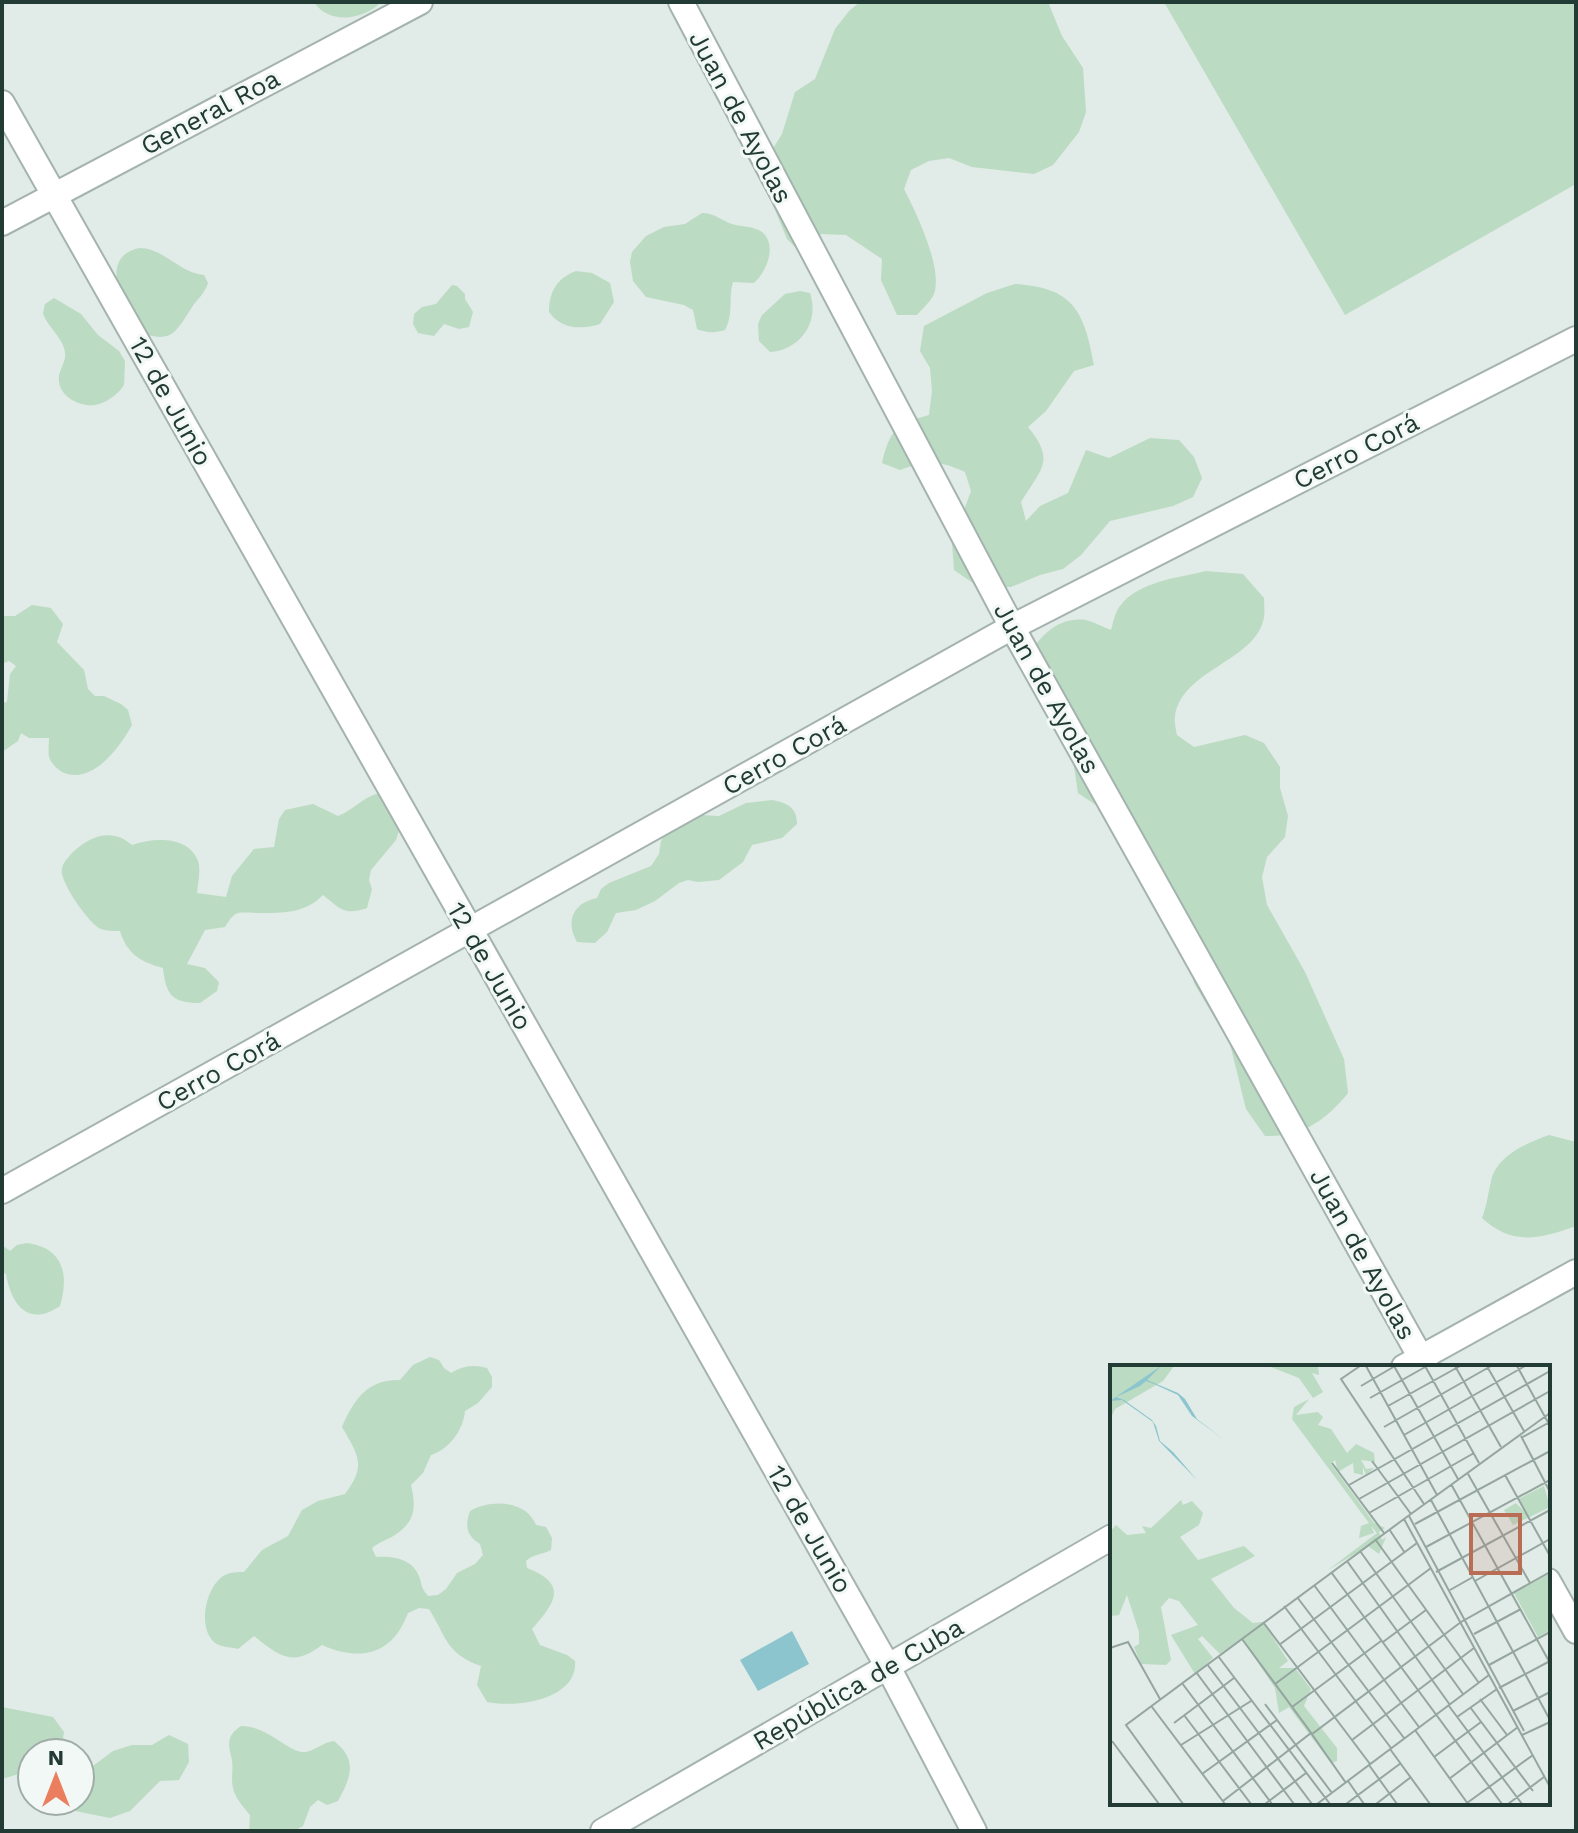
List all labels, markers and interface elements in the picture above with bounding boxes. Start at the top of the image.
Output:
street label: Juan de Ayolas [683,26,799,208]
street label: General Roa [135,63,285,161]
street label: 12 de Junio [123,331,219,471]
street label: Cerro Corá [1288,407,1424,495]
street label: Juan de Ayolas [988,597,1106,779]
street label: Cerro Corá [717,709,851,801]
street label: 12 de Junio [441,897,539,1035]
street label: Cerro Corá [151,1025,285,1117]
street label: Juan de Ayolas [1304,1163,1422,1345]
inset map [1110,1365,1550,1805]
street label: 12 de Junio [761,1460,859,1598]
street label: República de Cuba [747,1611,969,1756]
north arrow [16,1737,96,1817]
text: N [48,1745,64,1770]

